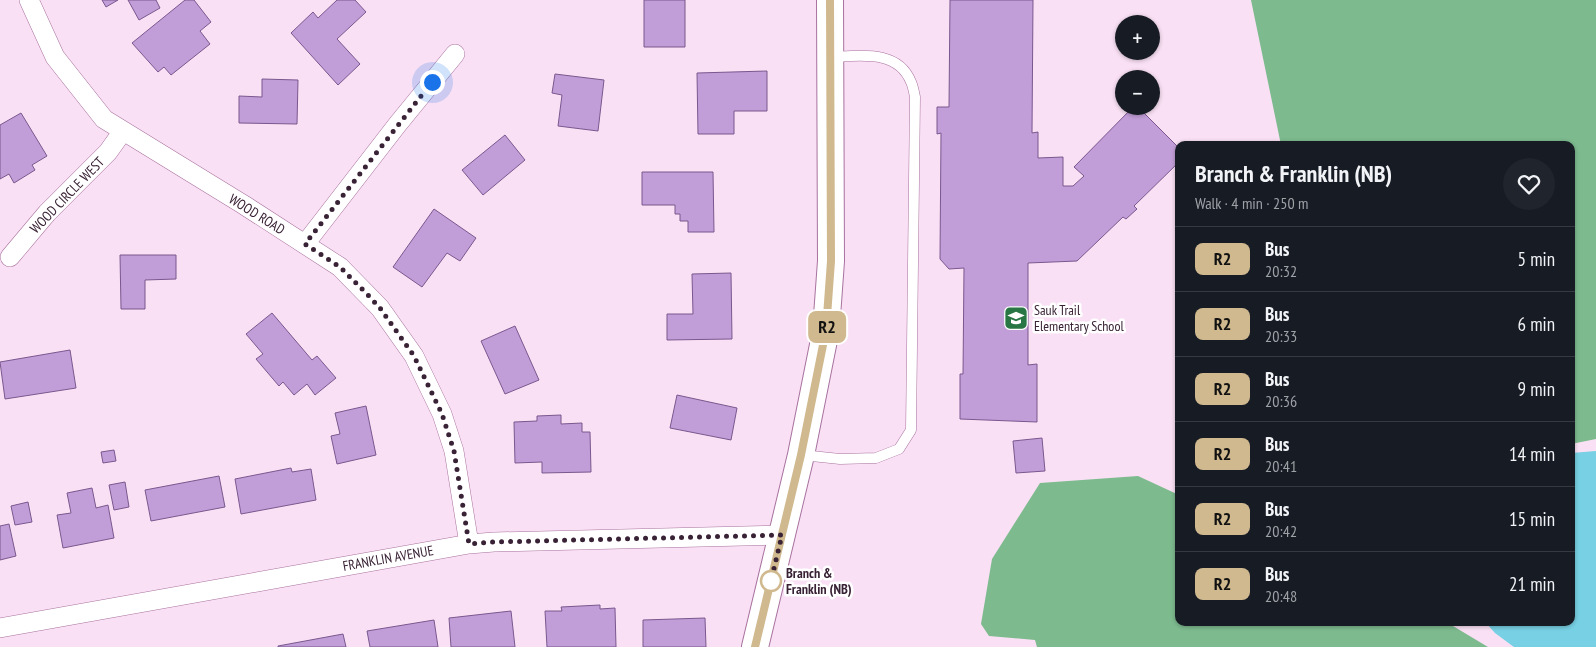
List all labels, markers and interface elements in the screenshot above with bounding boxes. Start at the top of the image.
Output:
map controls [1115,15,1160,115]
button: + [1115,15,1160,60]
your location [420,70,445,95]
button: − [1115,70,1160,115]
street label: WOOD CIRCLE WEST [26,152,109,237]
text: Branch & Franklin (NB) [1195,158,1392,189]
button: heart [1503,158,1555,210]
street label: WOOD ROAD [226,190,288,238]
text: Walk · 4 min · 250 m [1195,193,1308,213]
text: Bus [1265,237,1289,261]
text: R2 [1214,247,1231,270]
text: 5 min [1518,247,1555,271]
text: 20:32 [1265,261,1297,281]
place label: Sauk Trail Elementary School [1034,301,1124,335]
text: Bus [1265,302,1289,326]
school or university icon: Sauk Trail Elementary School [1003,305,1029,331]
line badge: R2 [804,311,850,343]
text: R2 [1214,312,1231,335]
text: 6 min [1518,312,1555,336]
text: R2 [818,315,836,338]
text: 20:33 [1265,326,1297,346]
text: Bus [1265,367,1289,391]
text: R2 [1214,377,1231,400]
text: 9 min [1518,377,1555,401]
text: 20:36 [1265,391,1297,411]
text: Bus [1265,432,1289,456]
text: R2 [1214,442,1231,465]
text: 14 min [1509,442,1555,466]
text: 20:41 [1265,456,1297,476]
text: Bus [1265,497,1289,521]
text: R2 [1214,507,1231,530]
text: 15 min [1509,507,1555,531]
text: 20:42 [1265,521,1297,541]
street label: FRANKLIN AVENUE [341,541,435,575]
text: Bus [1265,562,1289,586]
place label: Branch & Franklin (NB) [786,564,852,598]
marker: Branch & Franklin (NB) [760,570,782,592]
text: R2 [1214,572,1231,595]
text: 21 min [1509,572,1555,596]
text: 20:48 [1265,586,1297,606]

